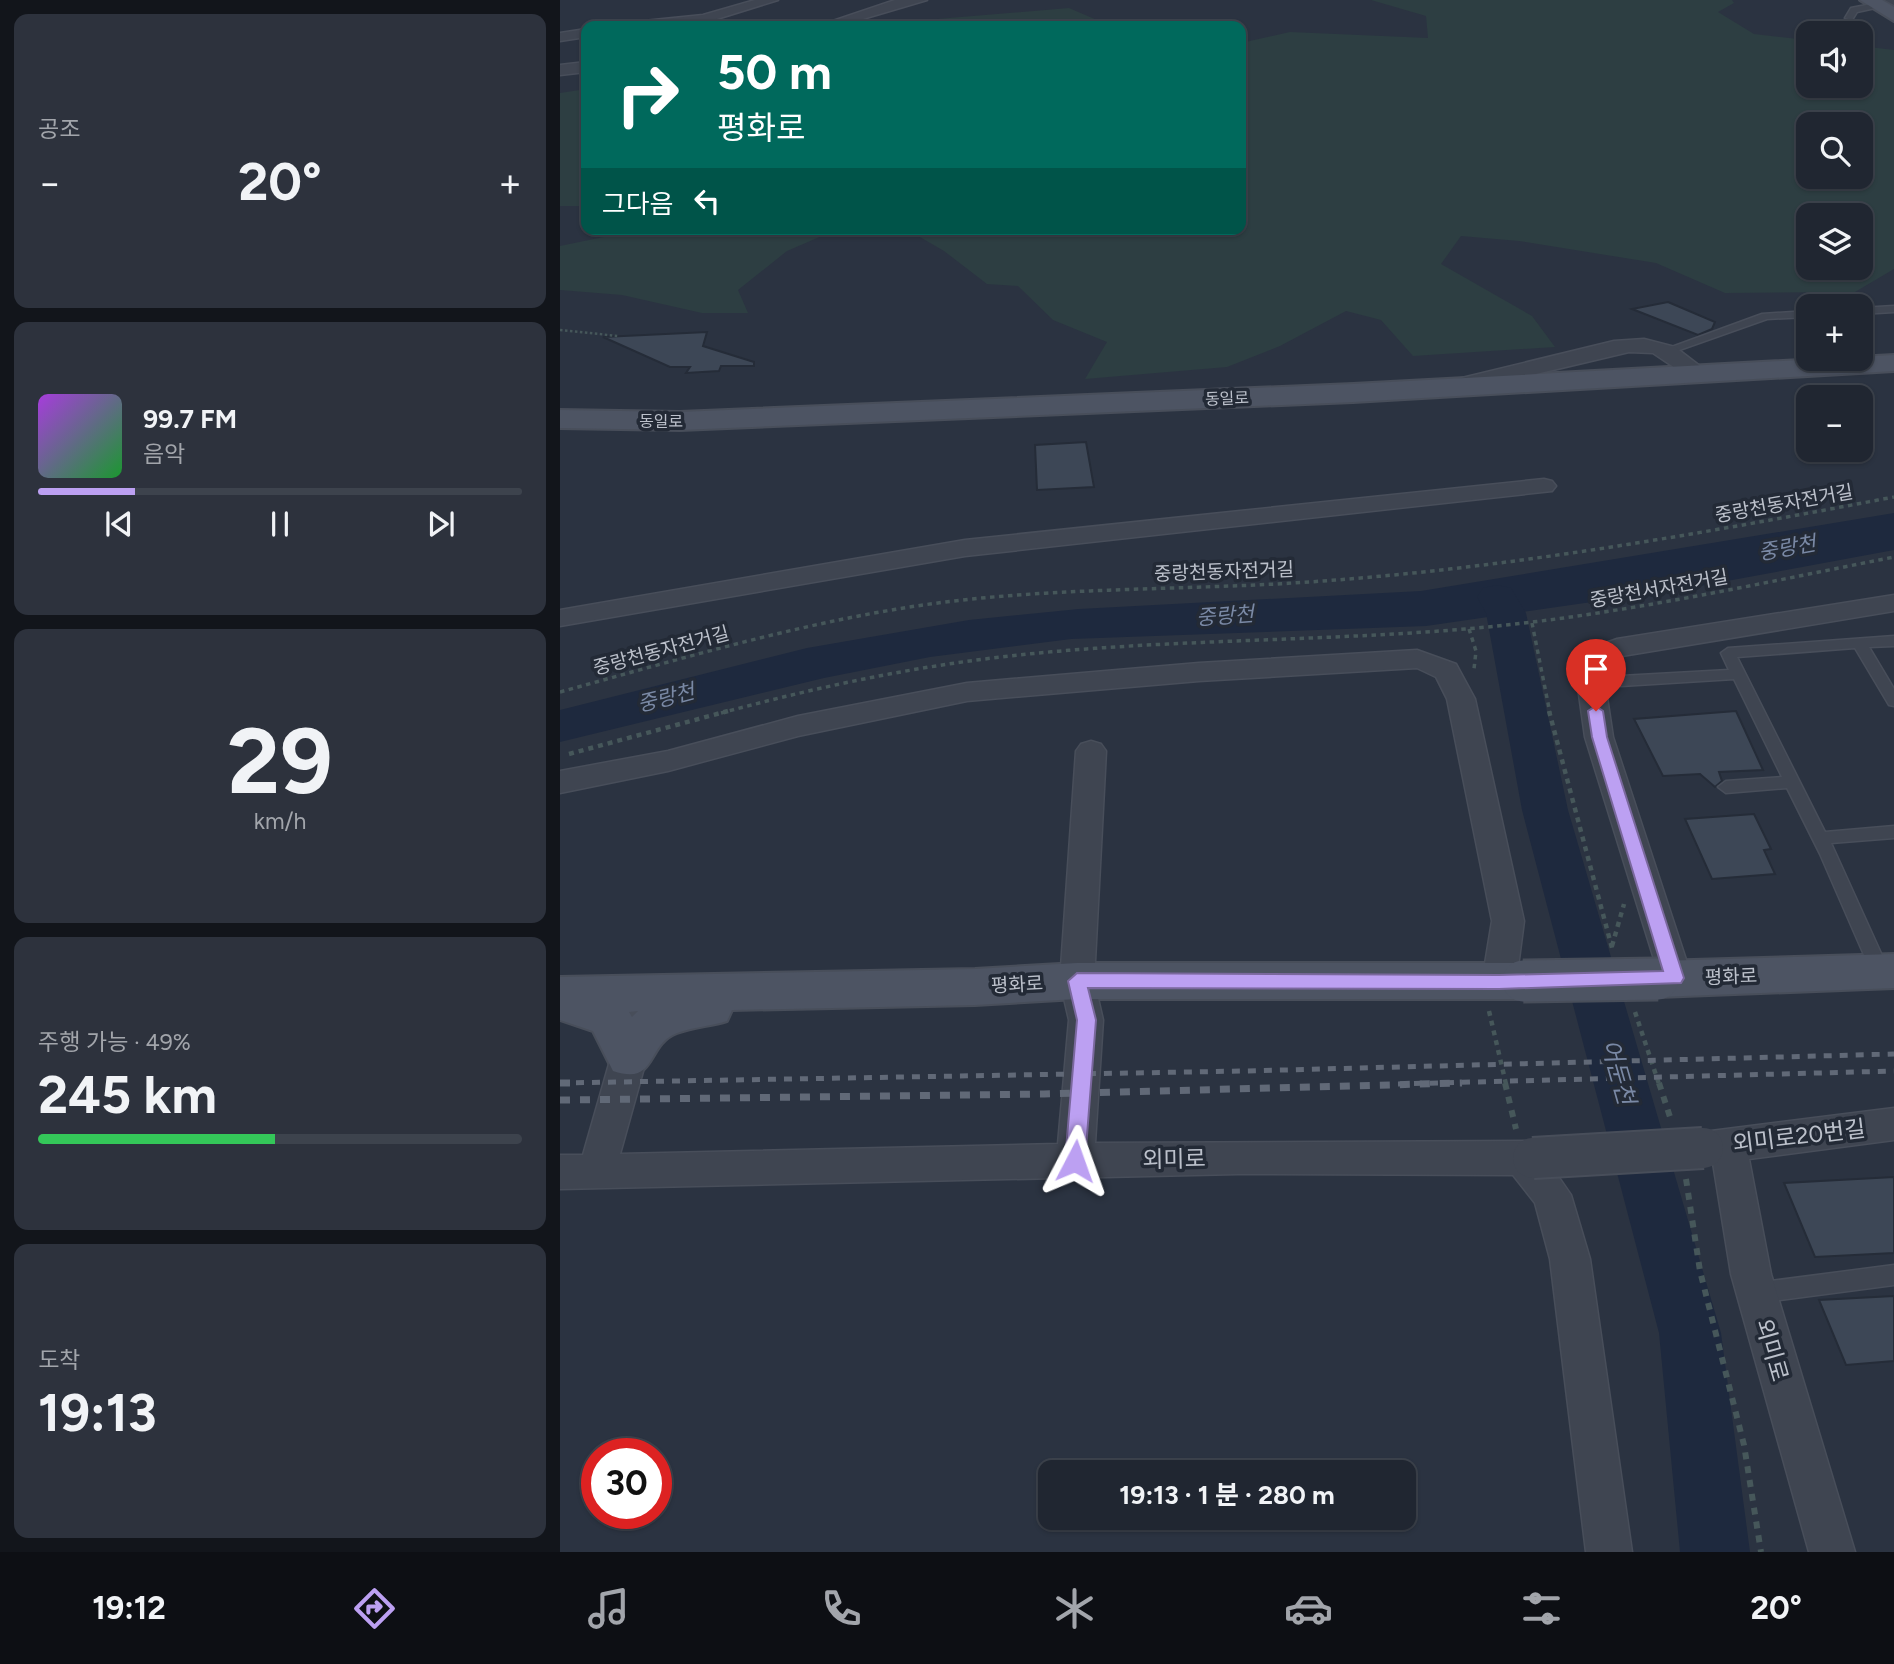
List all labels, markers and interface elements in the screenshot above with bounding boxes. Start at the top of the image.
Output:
map controls [1796,21,1873,462]
button: sound [1796,21,1873,98]
text: 50 m [717,42,832,101]
icon: right [602,49,693,140]
text: 평화로 [717,109,805,147]
button: search [1796,112,1873,189]
text: 공조 [38,115,80,143]
text: 20° [238,151,322,213]
text: − [38,160,62,206]
text: + [498,160,522,206]
icon: left [688,182,726,220]
text: 그다음 [602,188,674,220]
button: layers [1796,203,1873,280]
button: + [1796,294,1873,371]
button: − [1796,385,1873,462]
street label: 동일로 [1205,388,1250,409]
text: 99.7 FM [143,403,237,435]
street label: 동일로 [639,412,683,431]
text: 음악 [143,440,185,468]
street label: 중랑천동자전거길 [1713,480,1855,527]
icon: previous [100,505,138,543]
icon: pause [261,505,299,543]
icon: next [422,505,460,543]
water label: 중랑천 [1756,530,1820,565]
street label: 중랑천동자전거길 [1154,558,1294,585]
street label: 중랑천서자전거길 [1588,565,1730,612]
water label: 중랑천 [1195,601,1257,630]
street label: 중랑천동자전거길 [591,621,732,680]
pin [1566,639,1626,711]
icon: arrive [1577,650,1615,688]
water label: 중랑천 [635,678,700,717]
text: 29 [227,707,333,816]
text: km/h [254,807,306,835]
street label: 평화로 [1704,964,1758,989]
street label: 평화로 [990,972,1044,997]
text: 주행 가능 · 49% [38,1028,191,1056]
water label: 어둔천 [1595,1036,1642,1110]
text: 245 km [38,1064,217,1126]
street label: 외미로20번길 [1731,1114,1867,1158]
position arrow [1038,1124,1112,1198]
street label: 외미로 [1142,1144,1206,1174]
street label: 외미로 [1750,1316,1794,1384]
text: 도착 [38,1346,80,1374]
text: 19:13 [38,1382,157,1444]
speed limit sign: 30 [581,1438,672,1529]
text: 19:13 · 1 분 · 280 m [1119,1479,1335,1511]
icon: directions [350,1584,399,1633]
icon: music [584,1584,633,1633]
icon: phone [817,1584,866,1633]
icon: climate [1050,1584,1099,1633]
icon: car [1284,1584,1333,1633]
icon: filters [1517,1584,1566,1633]
text: 19:12 [92,1589,166,1627]
text: 20° [1750,1589,1802,1627]

